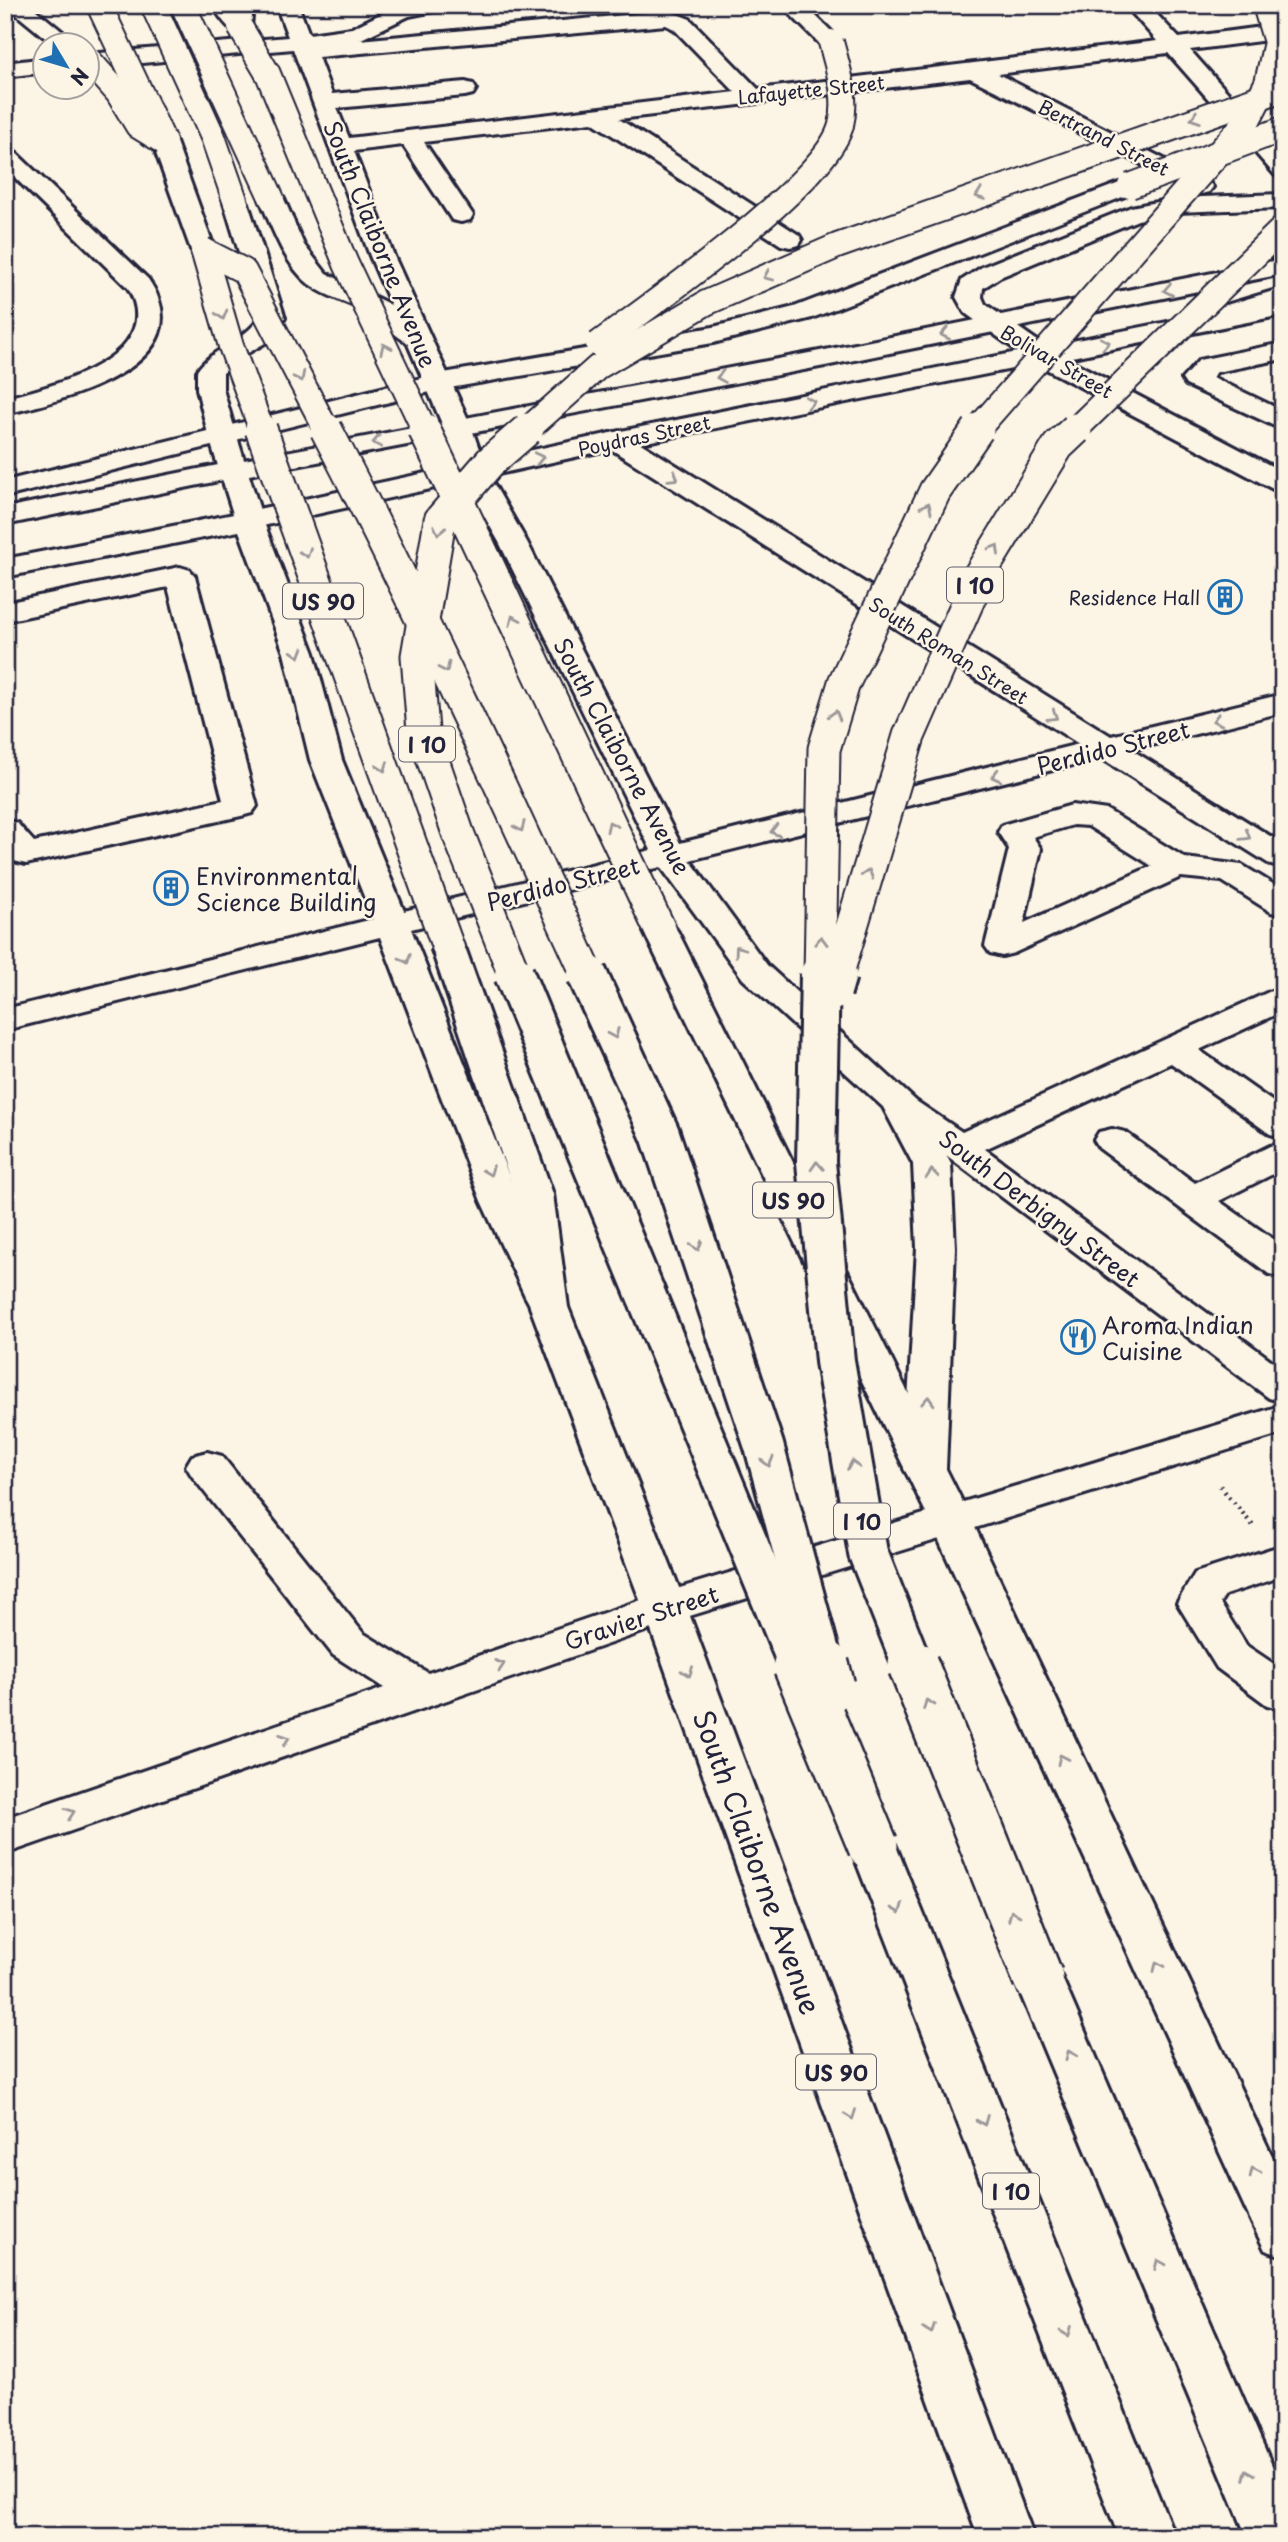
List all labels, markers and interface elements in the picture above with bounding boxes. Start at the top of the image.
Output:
north arrow [32,32,102,102]
text: N [65,63,96,92]
street label: Lafayette Street [736,67,886,111]
street label: Bertrand Street [1034,92,1175,182]
one-way arrow [1189,110,1201,124]
street label: South Claiborne Avenue [315,115,447,373]
one-way arrow [975,187,987,201]
one-way arrow [763,268,775,282]
one-way arrow [1162,281,1174,296]
one-way arrow [213,309,228,321]
street label: Bolivar Street [996,318,1119,405]
one-way arrow [939,326,951,341]
one-way arrow [1099,336,1111,351]
one-way arrow [379,343,393,355]
one-way arrow [715,369,727,384]
one-way arrow [291,370,305,382]
one-way arrow [804,395,816,410]
street label: Poydras Street [575,407,713,463]
one-way arrow [371,433,383,448]
one-way arrow [533,451,545,466]
one-way arrow [666,468,679,481]
one-way arrow [919,502,933,515]
one-way arrow [432,524,447,536]
one-way arrow [986,544,999,557]
one-way arrow [297,547,311,559]
road number: I 10 [947,568,1003,602]
building icon: Residence Hall [1206,578,1244,616]
place label: Residence Hall [1069,583,1200,611]
road number: US 90 [283,584,363,618]
street label: South Roman Street [864,590,1034,711]
one-way arrow [508,615,522,627]
street label: South Claiborne Avenue [546,631,700,881]
one-way arrow [290,646,305,658]
one-way arrow [437,661,451,673]
one-way arrow [1045,707,1058,720]
one-way arrow [826,709,841,721]
street label: Perdido Street [1033,711,1193,783]
one-way arrow [1211,712,1223,726]
road number: I 10 [399,726,455,762]
one-way arrow [375,761,389,773]
one-way arrow [990,768,1002,782]
one-way arrow [512,820,526,832]
one-way arrow [605,821,619,833]
one-way arrow [769,823,781,837]
one-way arrow [1239,827,1252,840]
street label: Perdido Street [483,847,643,919]
place label: Environmental Science Building [196,858,377,919]
one-way arrow [859,868,874,880]
building icon: Environmental Science Building [152,869,190,907]
one-way arrow [813,935,829,945]
one-way arrow [735,945,747,958]
one-way arrow [398,952,412,964]
one-way arrow [606,1027,620,1039]
street label: South Derbigny Street [932,1121,1148,1295]
one-way arrow [809,1160,824,1171]
one-way arrow [480,1164,494,1176]
one-way arrow [925,1168,940,1179]
road number: US 90 [753,1182,833,1218]
one-way arrow [689,1239,703,1251]
place label: Aroma Indian Cuisine [1102,1307,1254,1368]
restaurant icon: Aroma Indian Cuisine [1059,1318,1097,1356]
one-way arrow [921,1395,936,1406]
one-way arrow [760,1456,774,1468]
one-way arrow [846,1459,861,1471]
road number: I 10 [834,1504,890,1538]
street label: Gravier Street [559,1576,723,1658]
one-way arrow [493,1659,505,1673]
one-way arrow [680,1665,694,1677]
one-way arrow [923,1698,937,1710]
street label: South Claiborne Avenue [683,1704,833,2020]
one-way arrow [278,1733,290,1747]
one-way arrow [1056,1754,1070,1766]
one-way arrow [63,1807,75,1821]
one-way arrow [890,1903,904,1915]
one-way arrow [1007,1909,1021,1921]
one-way arrow [1152,1960,1166,1973]
one-way arrow [1065,2050,1079,2062]
road number: US 90 [796,2054,876,2090]
one-way arrow [843,2109,857,2121]
one-way arrow [974,2114,988,2126]
one-way arrow [1248,2167,1262,2179]
road number: I 10 [983,2174,1039,2208]
one-way arrow [1154,2259,1168,2271]
one-way arrow [922,2322,936,2334]
one-way arrow [1059,2325,1073,2337]
one-way arrow [1242,2469,1256,2481]

